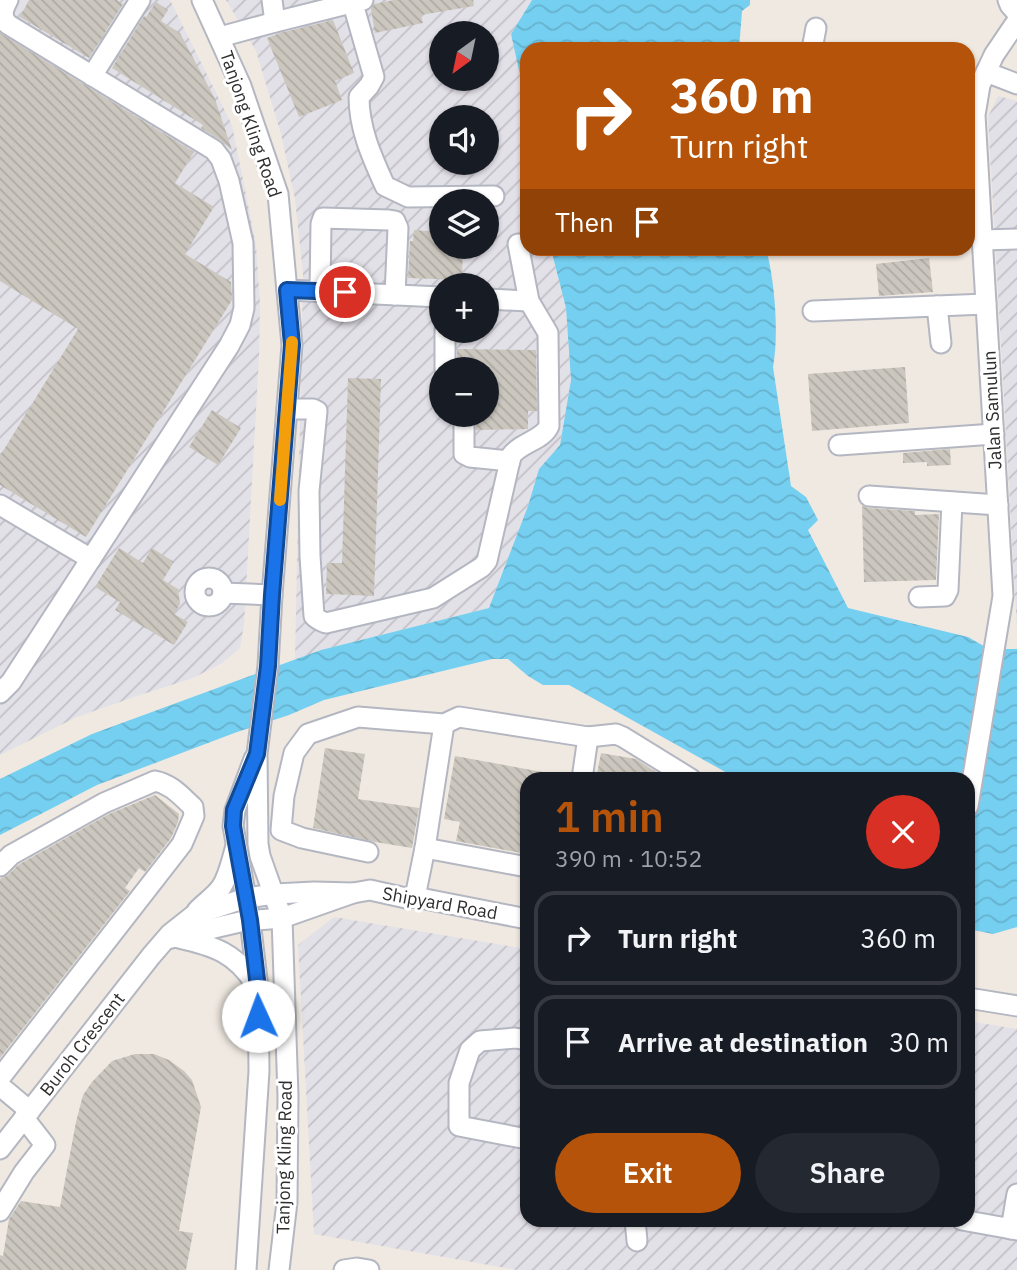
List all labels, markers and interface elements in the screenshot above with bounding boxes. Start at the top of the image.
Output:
north arrow [429,21,499,91]
map controls [429,21,499,427]
street label: Tanjong Kling Road [215,48,287,200]
text: 360 m [670,63,814,126]
icon: right [555,70,646,161]
button: sound [429,105,499,175]
text: Turn right [670,125,808,167]
button: layers [429,189,499,259]
icon: arrive [628,203,666,241]
text: Then [555,205,614,239]
pin [315,262,375,322]
icon: arrive [326,273,364,311]
button: + [429,273,499,343]
street label: Jalan Samulun [977,350,1007,470]
button: − [429,357,499,427]
text: 1 min [555,789,664,844]
button: close [866,795,940,869]
text: 390 m · 10:52 [555,843,702,873]
street label: Shipyard Road [381,882,499,924]
icon: right [559,919,597,957]
text: Turn right [618,921,737,955]
text: 360 m [860,921,936,955]
position arrow [221,979,295,1053]
street label: Buroh Crescent [35,988,129,1100]
icon: arrive [559,1023,597,1061]
text: Arrive at destination [618,1025,868,1059]
text: 30 m [889,1025,949,1059]
street label: Tanjong Kling Road [271,1080,297,1234]
button: Exit [555,1133,741,1213]
button: Share [755,1133,940,1213]

